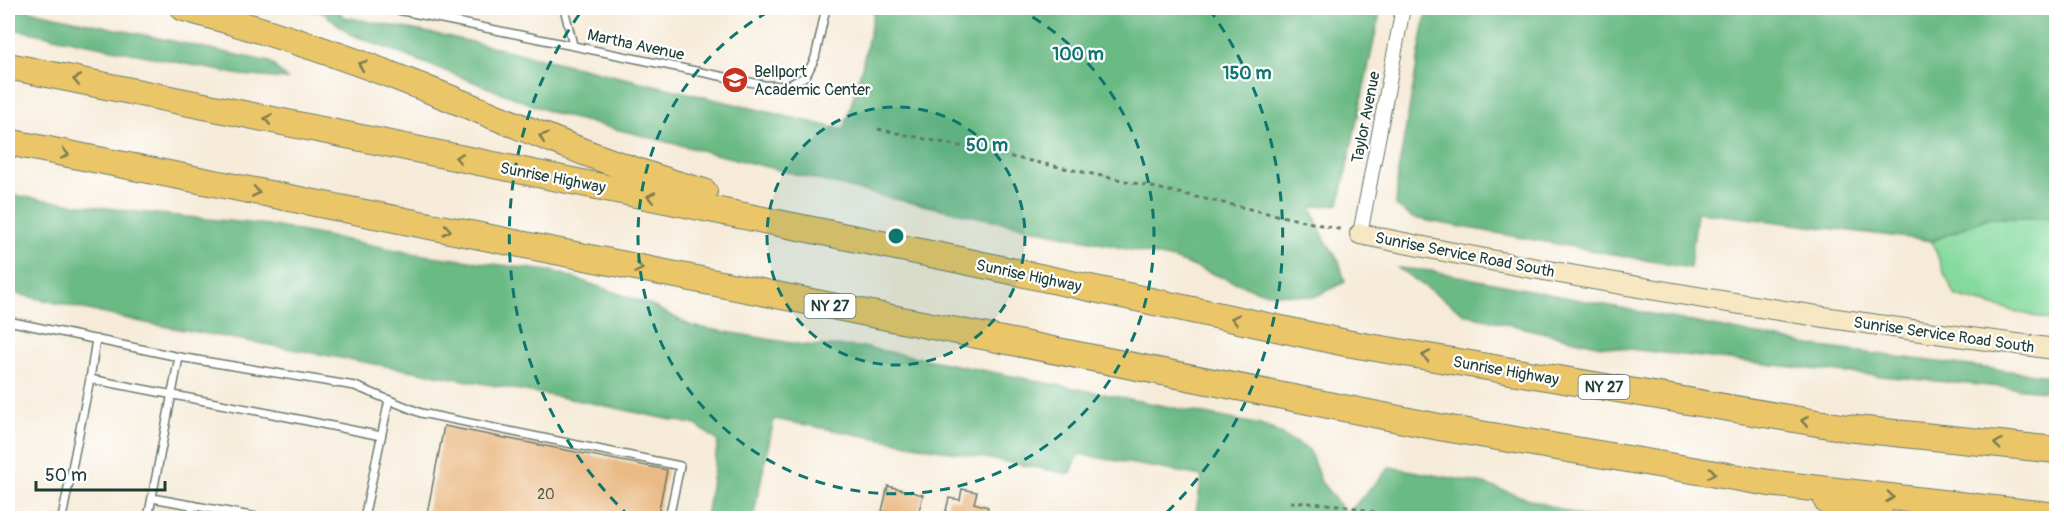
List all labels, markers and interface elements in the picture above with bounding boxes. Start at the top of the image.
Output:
street label: Martha Avenue [585,25,686,65]
text: 100 m [1052,43,1104,66]
one-way arrow [357,60,368,73]
place label: Bellport Academic Center [754,62,871,100]
text: 150 m [1223,62,1272,85]
school or university icon: Bellport Academic Center [720,65,750,95]
street label: Taylor Avenue [1347,70,1385,165]
one-way arrow [73,74,83,87]
one-way arrow [264,113,274,126]
one-way arrow [538,131,549,144]
text: 50 m [966,134,1008,157]
one-way arrow [60,147,70,160]
one-way arrow [455,152,465,165]
street label: Sunrise Highway [498,158,608,198]
one-way arrow [251,185,261,198]
one-way arrow [646,191,656,204]
one-way arrow [442,223,452,236]
centre of rings [886,226,906,246]
street label: Sunrise Service Road South [1373,228,1556,282]
street label: Sunrise Highway [974,255,1083,297]
one-way arrow [633,261,643,274]
road number: NY 27 [804,294,856,318]
street label: Sunrise Service Road South [1852,312,2036,358]
one-way arrow [1230,313,1240,326]
one-way arrow [1422,351,1431,363]
street label: Sunrise Highway [1451,352,1561,390]
road number: NY 27 [1578,375,1630,399]
one-way arrow [1800,415,1810,428]
one-way arrow [1994,438,2003,451]
scale bar [36,454,165,492]
text: 50 m [45,464,87,487]
one-way arrow [1706,466,1716,479]
house number: 20 [537,486,555,503]
one-way arrow [1885,490,1894,503]

